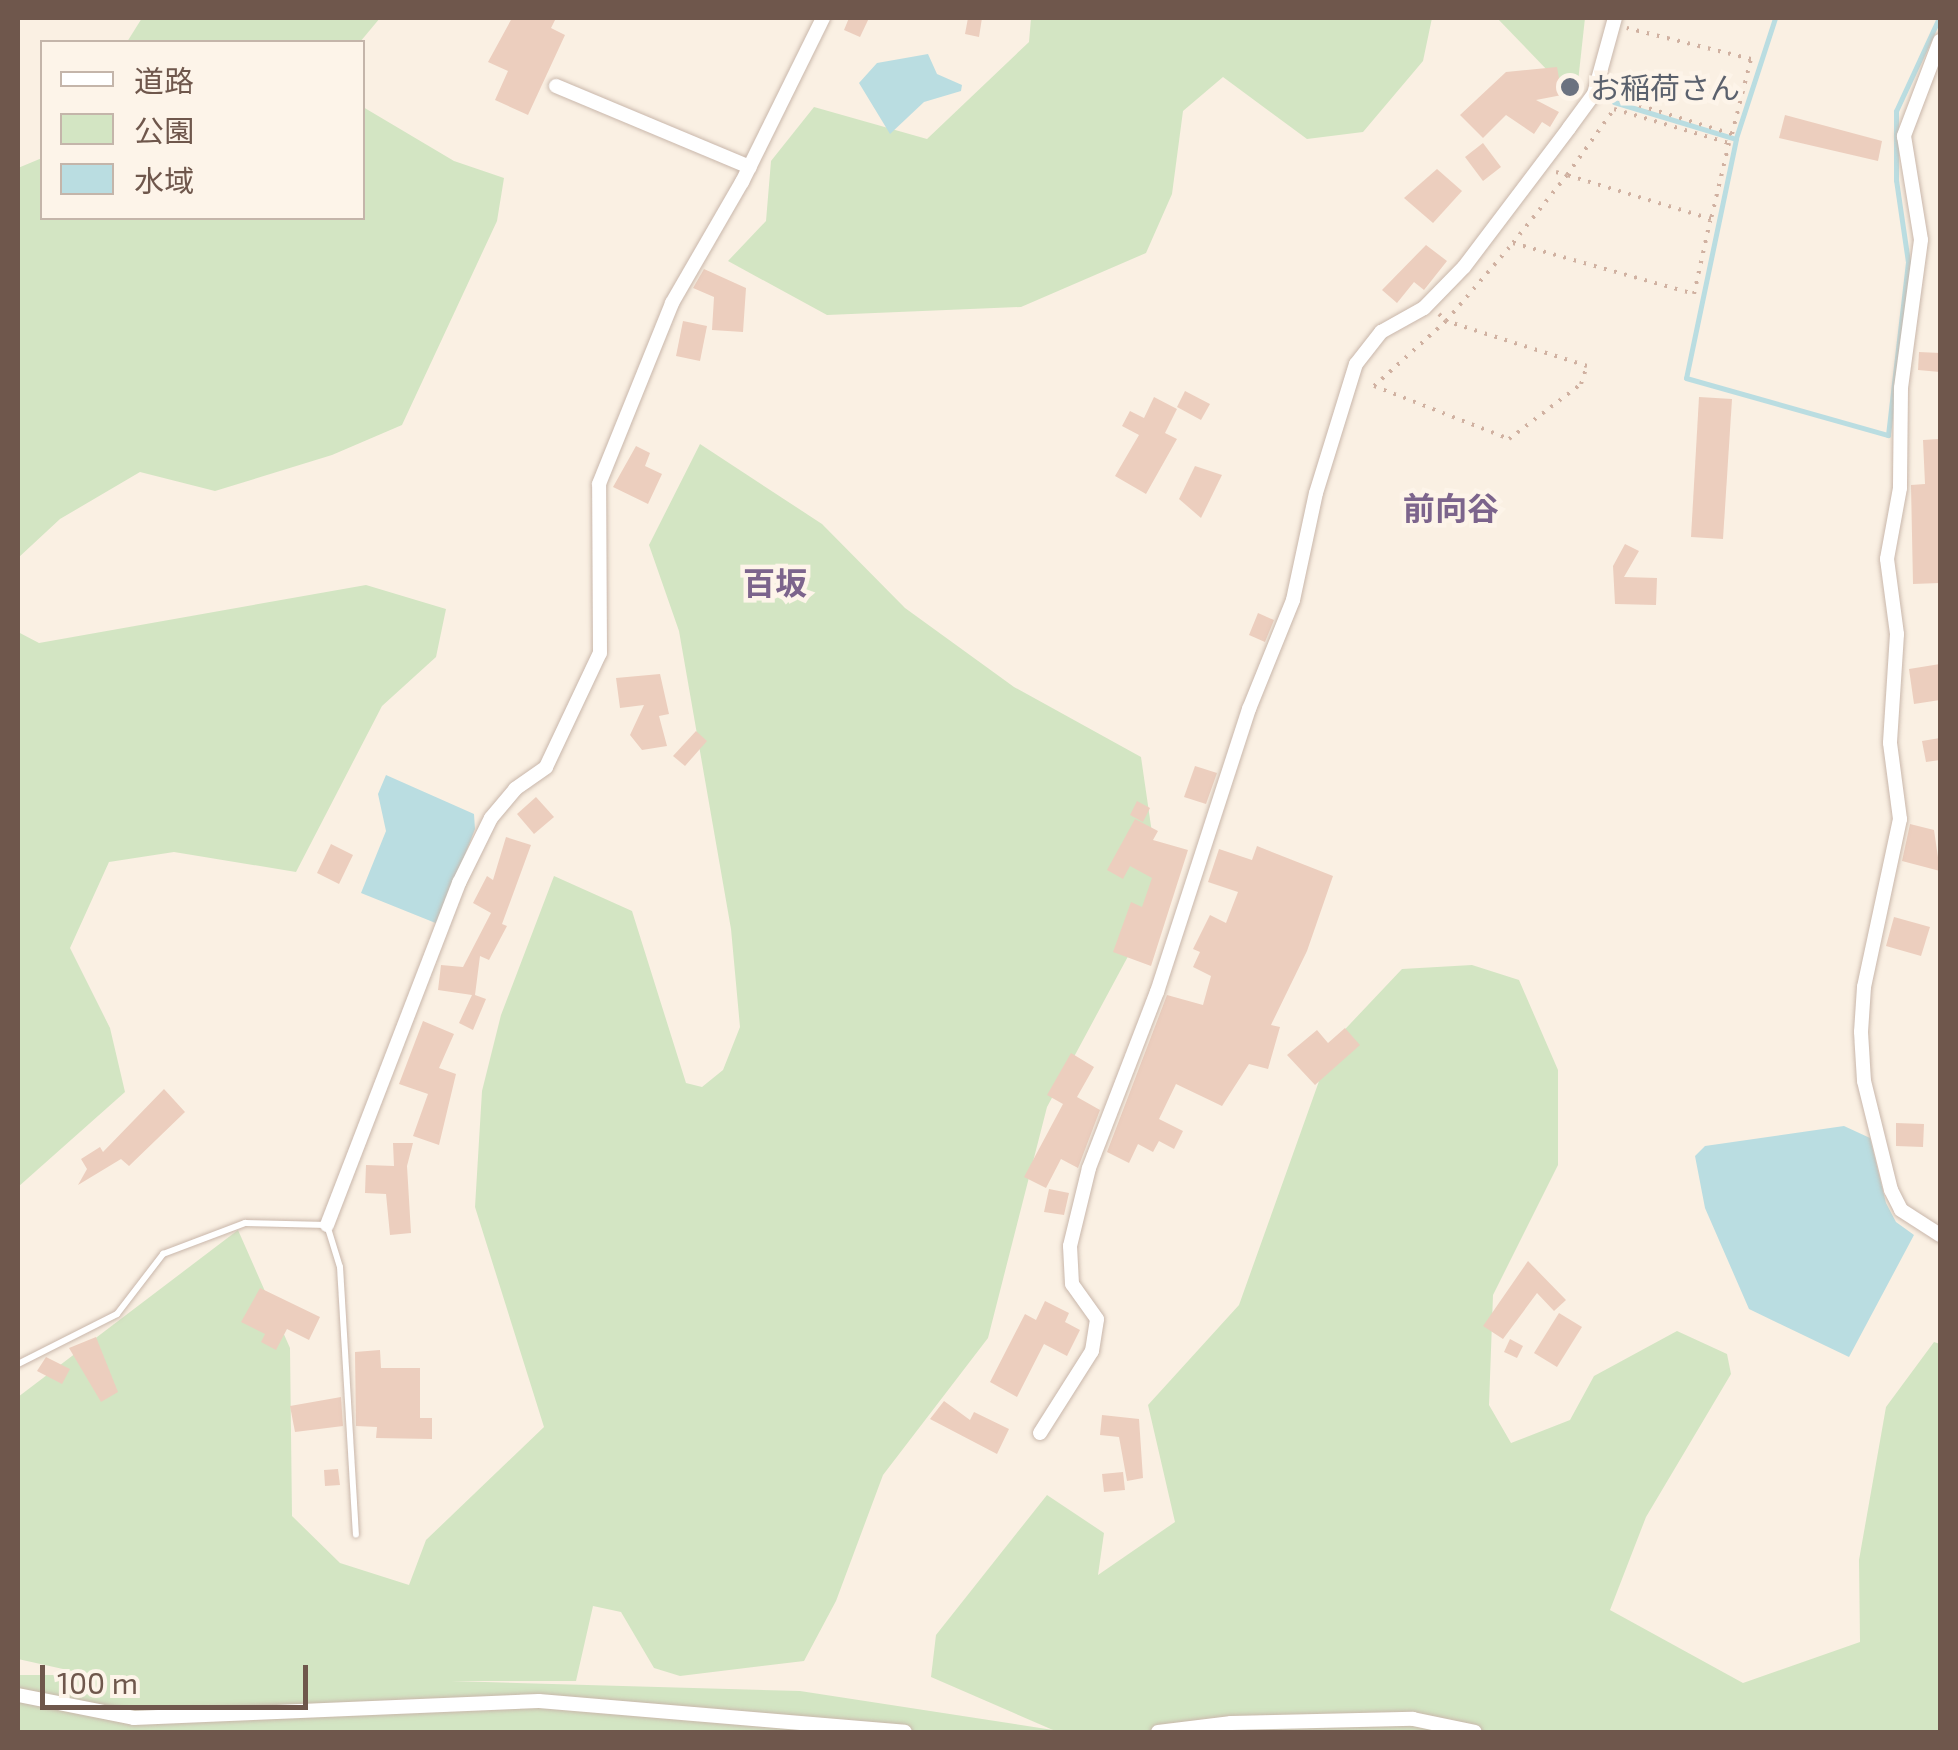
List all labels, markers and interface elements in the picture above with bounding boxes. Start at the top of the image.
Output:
legend [40,40,365,220]
text: 道路 [134,62,194,98]
place label: お稲荷さん [1590,69,1740,105]
marker: お稲荷さん [1559,76,1581,98]
text: 公園 [134,112,194,148]
text: 水域 [134,162,194,198]
district label: 前向谷 [1403,488,1499,526]
district label: 百坂 [743,563,807,601]
scale bar [45,1645,312,1707]
text: 100 m [57,1664,138,1700]

